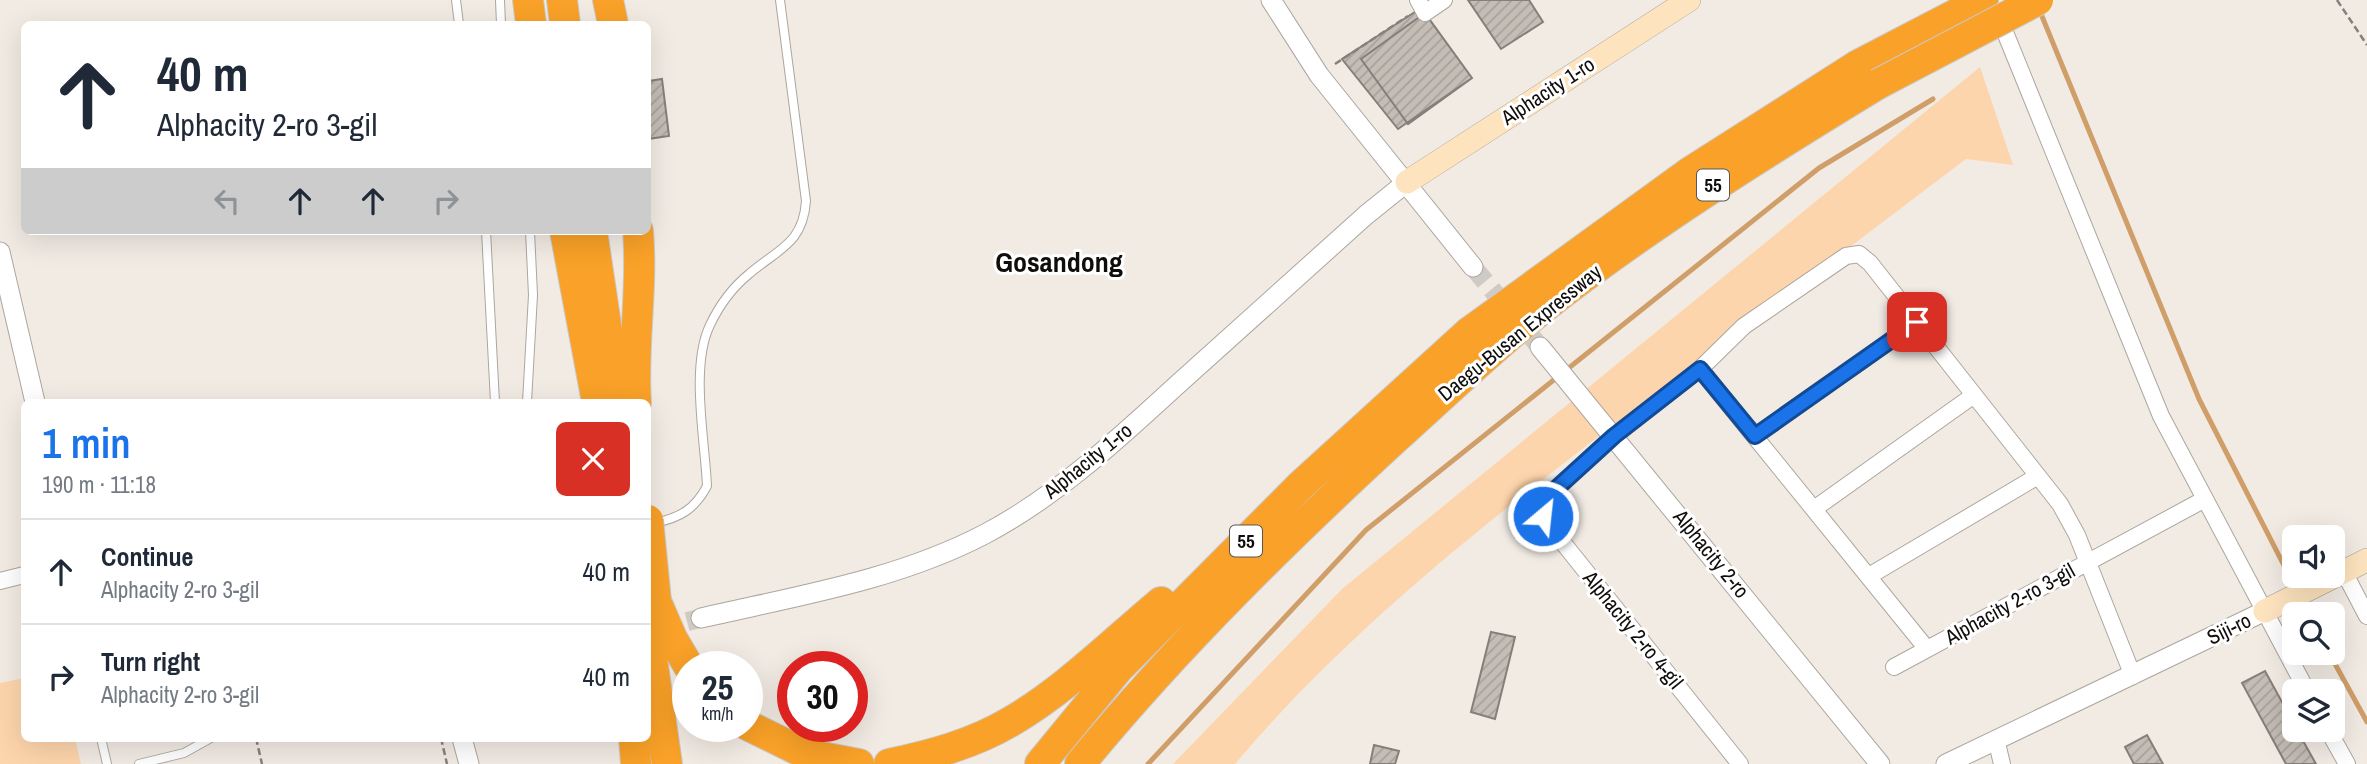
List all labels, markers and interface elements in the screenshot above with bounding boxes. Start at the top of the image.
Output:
text: 40 m [157,40,249,106]
icon: ahead [42,49,133,140]
street label: Alphacity 1-ro [1494,49,1600,132]
text: Alphacity 2-ro 3-gil [157,103,377,146]
road number: 55 [1697,169,1729,200]
icon: left [208,182,246,220]
icon: ahead [281,182,319,220]
icon: ahead [354,182,392,220]
icon: right [427,182,465,220]
district label: Gosandong [995,243,1123,281]
street label: Daegu-Busan Expressway [1432,257,1608,408]
pin [1887,292,1947,352]
icon: arrive [1898,303,1936,341]
text: 1 min [42,415,131,471]
street label: Alphacity 1-ro [1036,416,1138,506]
button: close [556,422,630,496]
text: 190 m · 11:18 [42,469,156,500]
position arrow [1506,479,1580,553]
street label: Alphacity 2-ro [1666,502,1756,604]
map controls [2282,525,2345,742]
button: sound [2282,525,2345,588]
road number: 55 [1230,526,1262,556]
text: Continue [101,539,193,574]
icon: ahead [42,553,80,591]
text: 40 m [583,554,630,589]
street label: Alphacity 2-ro 3-gil [1939,556,2080,652]
street label: Alphacity 2-ro 4-gil [1576,564,1690,695]
text: Alphacity 2-ro 3-gil [101,574,259,605]
button: search [2282,602,2345,665]
street label: Siji-ro [2202,605,2256,652]
text: Turn right [101,644,200,679]
speed limit sign: 30 [777,651,868,742]
icon: right [42,658,80,696]
text: 40 m [583,659,630,694]
text: 25 [702,664,733,711]
text: Alphacity 2-ro 3-gil [101,679,259,710]
button: layers [2282,679,2345,742]
text: km/h [702,701,734,726]

